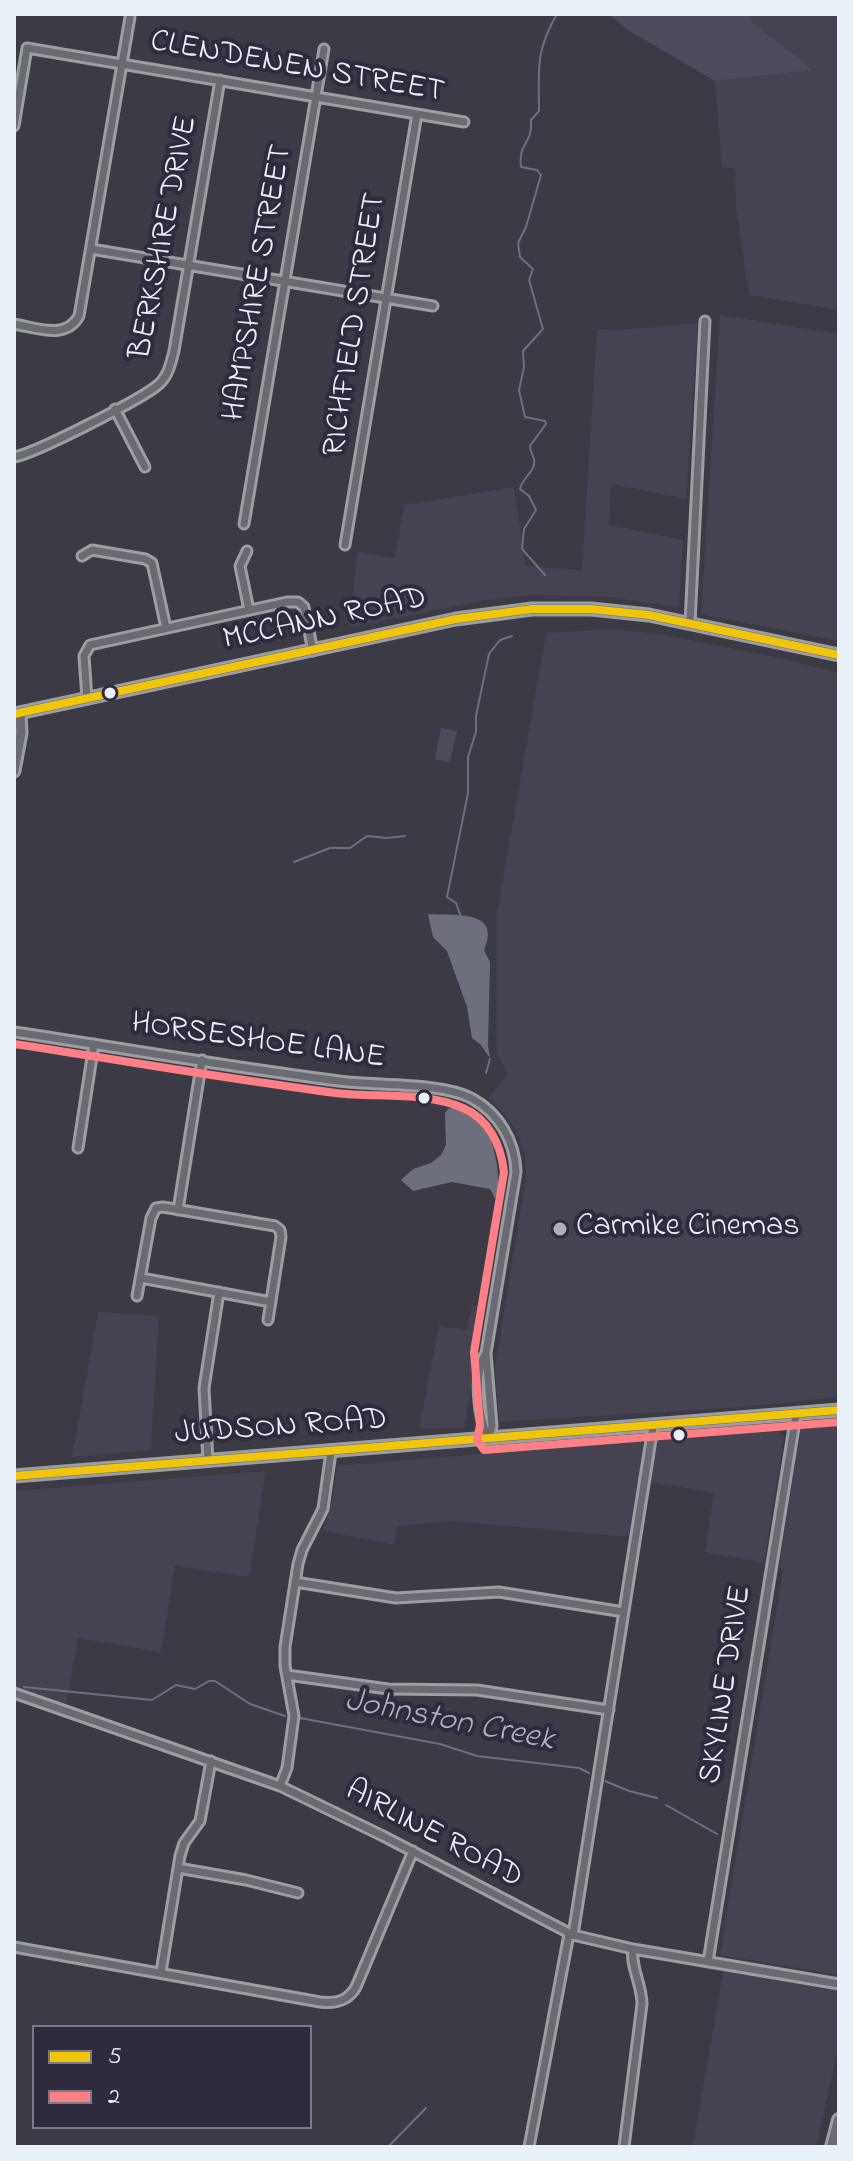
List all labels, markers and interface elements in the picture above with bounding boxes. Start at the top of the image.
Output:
street label: CLENDENEN STREET [147,24,447,114]
street label: BERKSHIRE DRIVE [124,113,208,363]
street label: HAMPSHIRE STREET [217,142,303,424]
street label: RICHFIELD STREET [317,191,397,459]
street label: MCCANN ROAD [220,581,430,661]
unlabelled marker [102,685,118,701]
street label: HORSESHOE LANE [129,1006,387,1080]
unlabelled marker [416,1090,432,1106]
place label: Carmike Cinemas [576,1210,800,1248]
marker: Carmike Cinemas [551,1220,569,1238]
street label: JUDSON ROAD [174,1402,388,1456]
unlabelled marker [671,1427,687,1443]
street label: SKYLINE DRIVE [693,1583,763,1787]
water label: Johnston Creek [341,1683,557,1763]
street label: AIRLINE ROAD [338,1773,528,1899]
legend [32,2025,312,2129]
text: 5 [108,2040,122,2075]
text: 2 [108,2080,120,2115]

